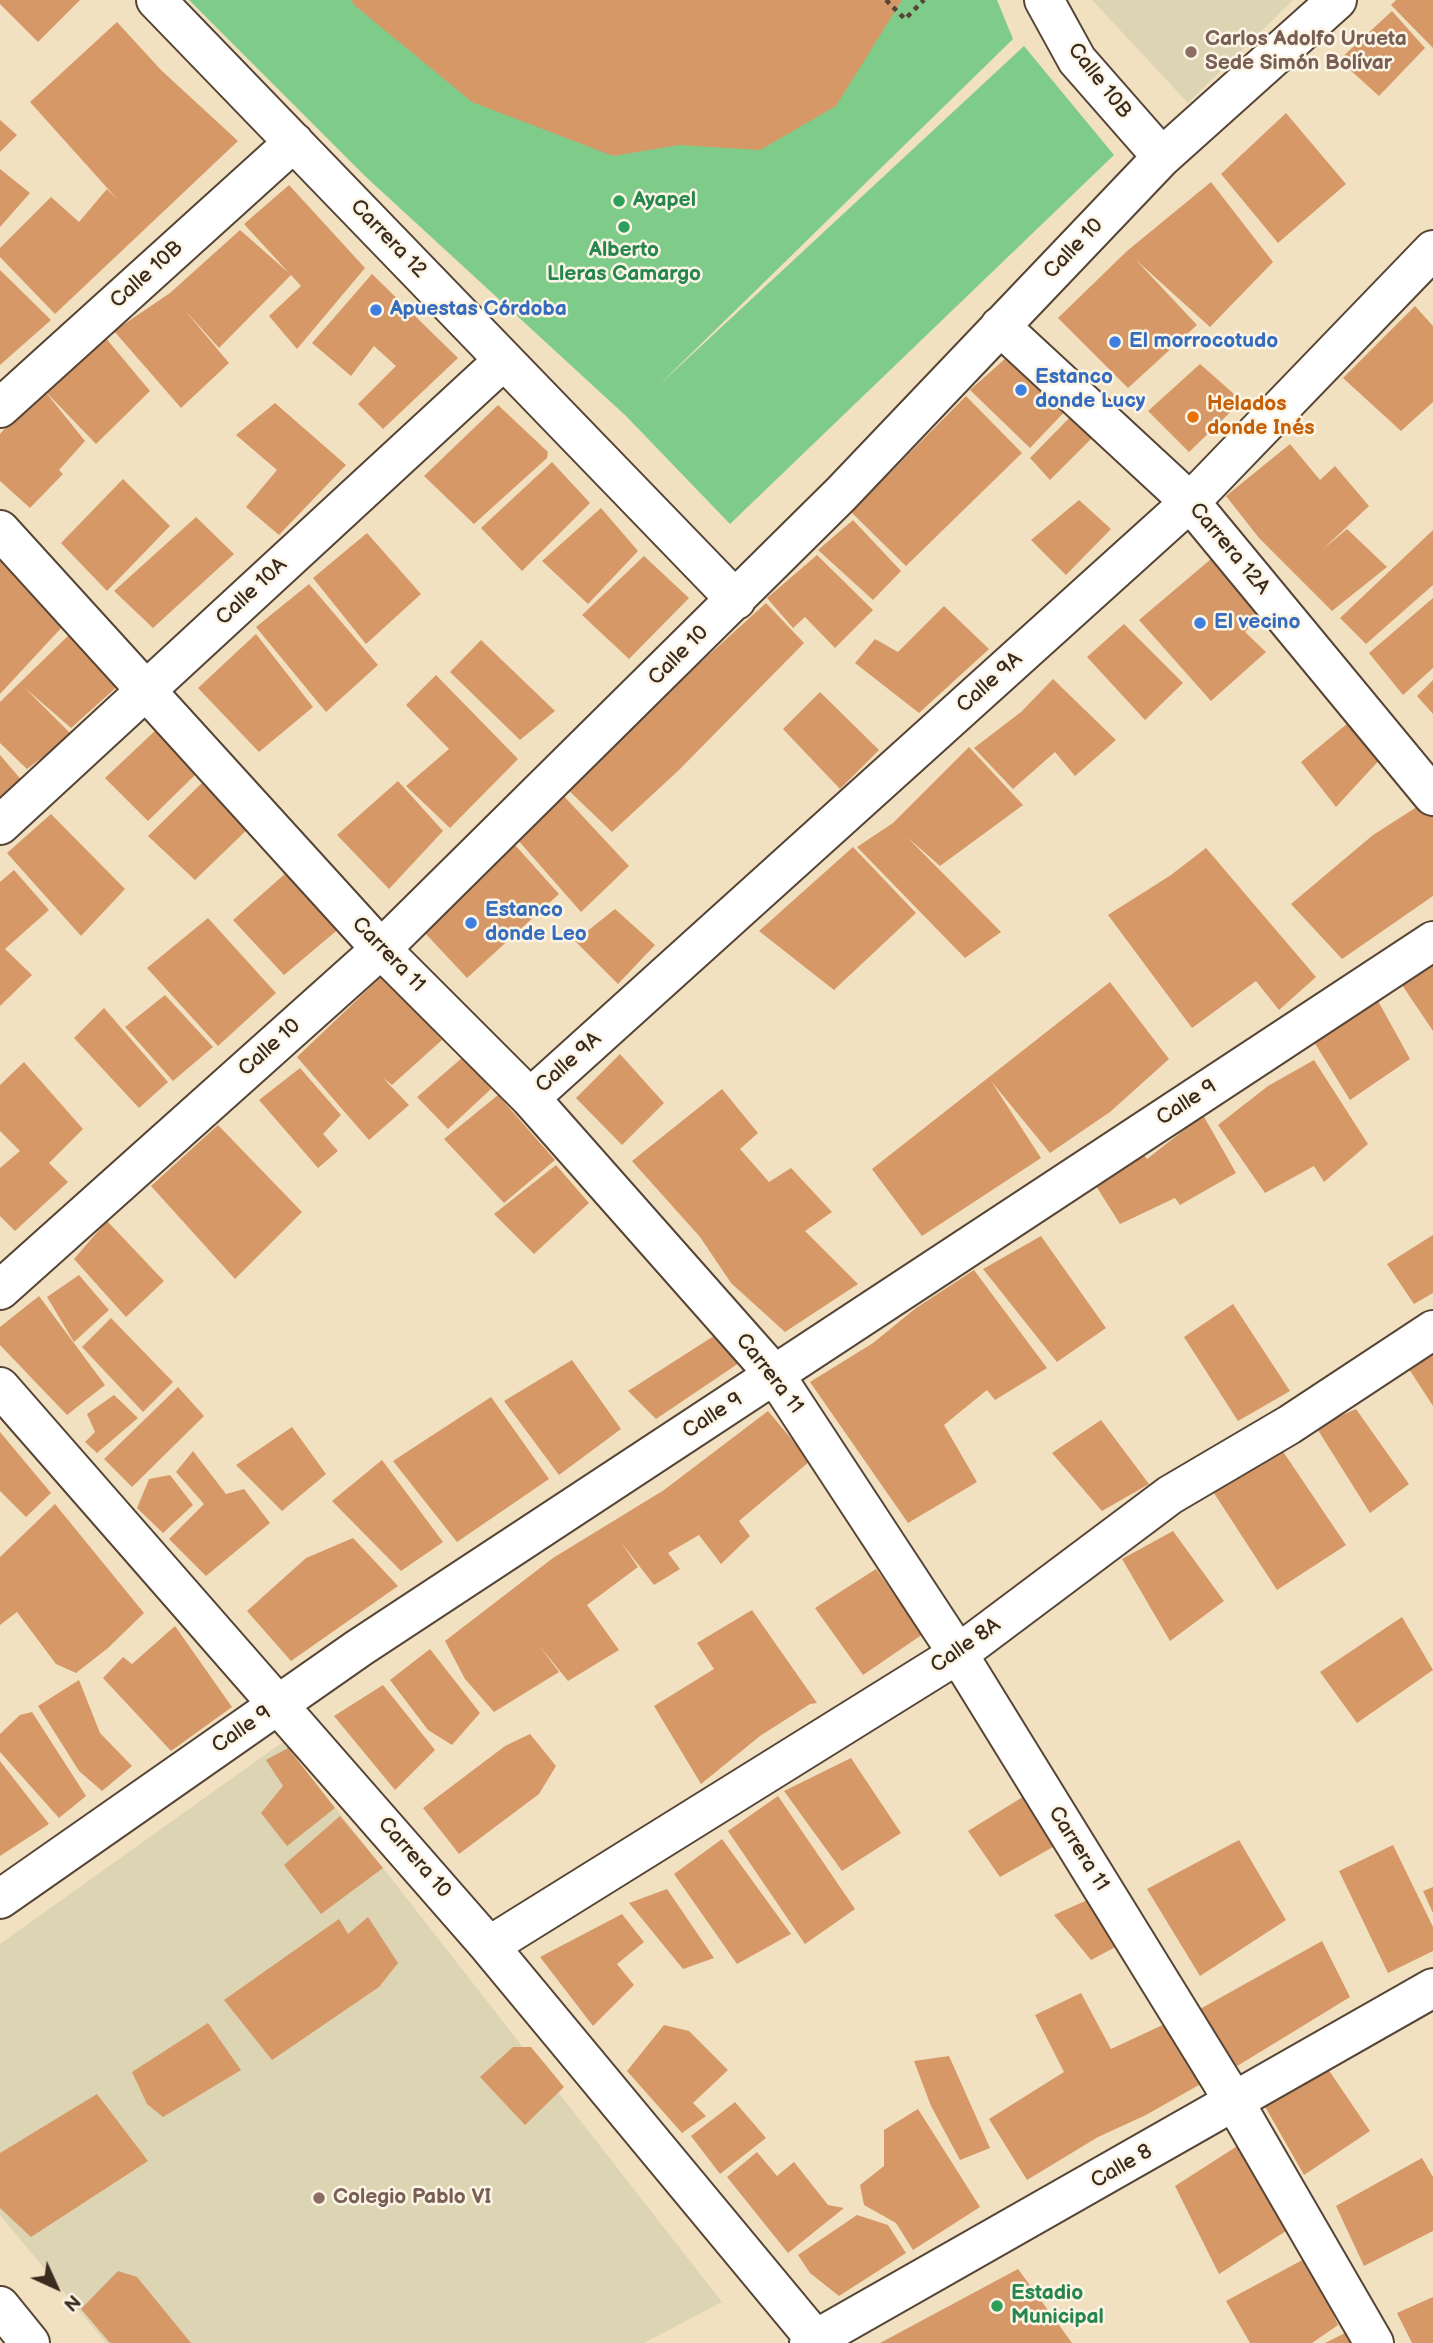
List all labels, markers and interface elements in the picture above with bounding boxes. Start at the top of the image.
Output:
place label: Carlos Adolfo Urueta Sede Simón Bolívar [1205,27,1407,77]
street label: Calle 10B [1062,38,1136,124]
marker: Carlos Adolfo Urueta Sede Simón Bolívar [1183,44,1199,60]
place label: Ayapel [633,188,696,214]
marker: Ayapel [611,193,627,209]
street label: Carrera 12 [344,195,432,283]
street label: Calle 10 [1039,213,1109,285]
marker: Alberto Lleras Camargo [616,219,632,235]
street label: Calle 10B [105,236,189,314]
place label: Alberto Lleras Camargo [547,238,701,288]
place label: Apuestas Córdoba [390,297,567,323]
marker: Apuestas Córdoba [368,302,384,318]
place label: El morrocotudo [1129,329,1278,355]
marker: El morrocotudo [1107,334,1123,350]
place label: Estanco donde Lucy [1035,365,1145,415]
marker: Estanco donde Lucy [1013,382,1029,398]
place label: Helados donde Inés [1207,392,1315,442]
marker: Helados donde Inés [1185,409,1201,425]
street label: Carrera 12A [1183,498,1275,600]
street label: Calle 10A [211,553,293,631]
place label: El vecino [1214,610,1301,636]
marker: El vecino [1192,615,1208,631]
street label: Calle 10 [644,621,714,691]
street label: Calle 9A [952,647,1028,719]
place label: Estanco donde Leo [485,898,587,948]
street label: Carrera 11 [346,912,430,998]
marker: Estanco donde Leo [463,915,479,931]
street label: Calle 10 [234,1014,306,1082]
street label: Calle 9A [531,1027,607,1099]
street label: Calle 9 [1152,1074,1222,1132]
street label: Carrera 11 [730,1329,808,1419]
street label: Calle 9 [678,1387,748,1445]
street label: Calle 8A [926,1613,1006,1679]
street label: Calle 9 [208,1701,276,1759]
street label: Carrera 11 [1042,1802,1114,1896]
street label: Carrera 10 [372,1812,456,1904]
street label: Calle 8 [1087,2139,1157,2195]
place label: Colegio Pablo VI [333,2185,492,2211]
marker: Colegio Pablo VI [311,2190,327,2206]
north arrow [21,2252,91,2322]
place label: Estadio Municipal [1011,2281,1104,2331]
text: N [58,2289,84,2315]
marker: Estadio Municipal [989,2298,1005,2314]

